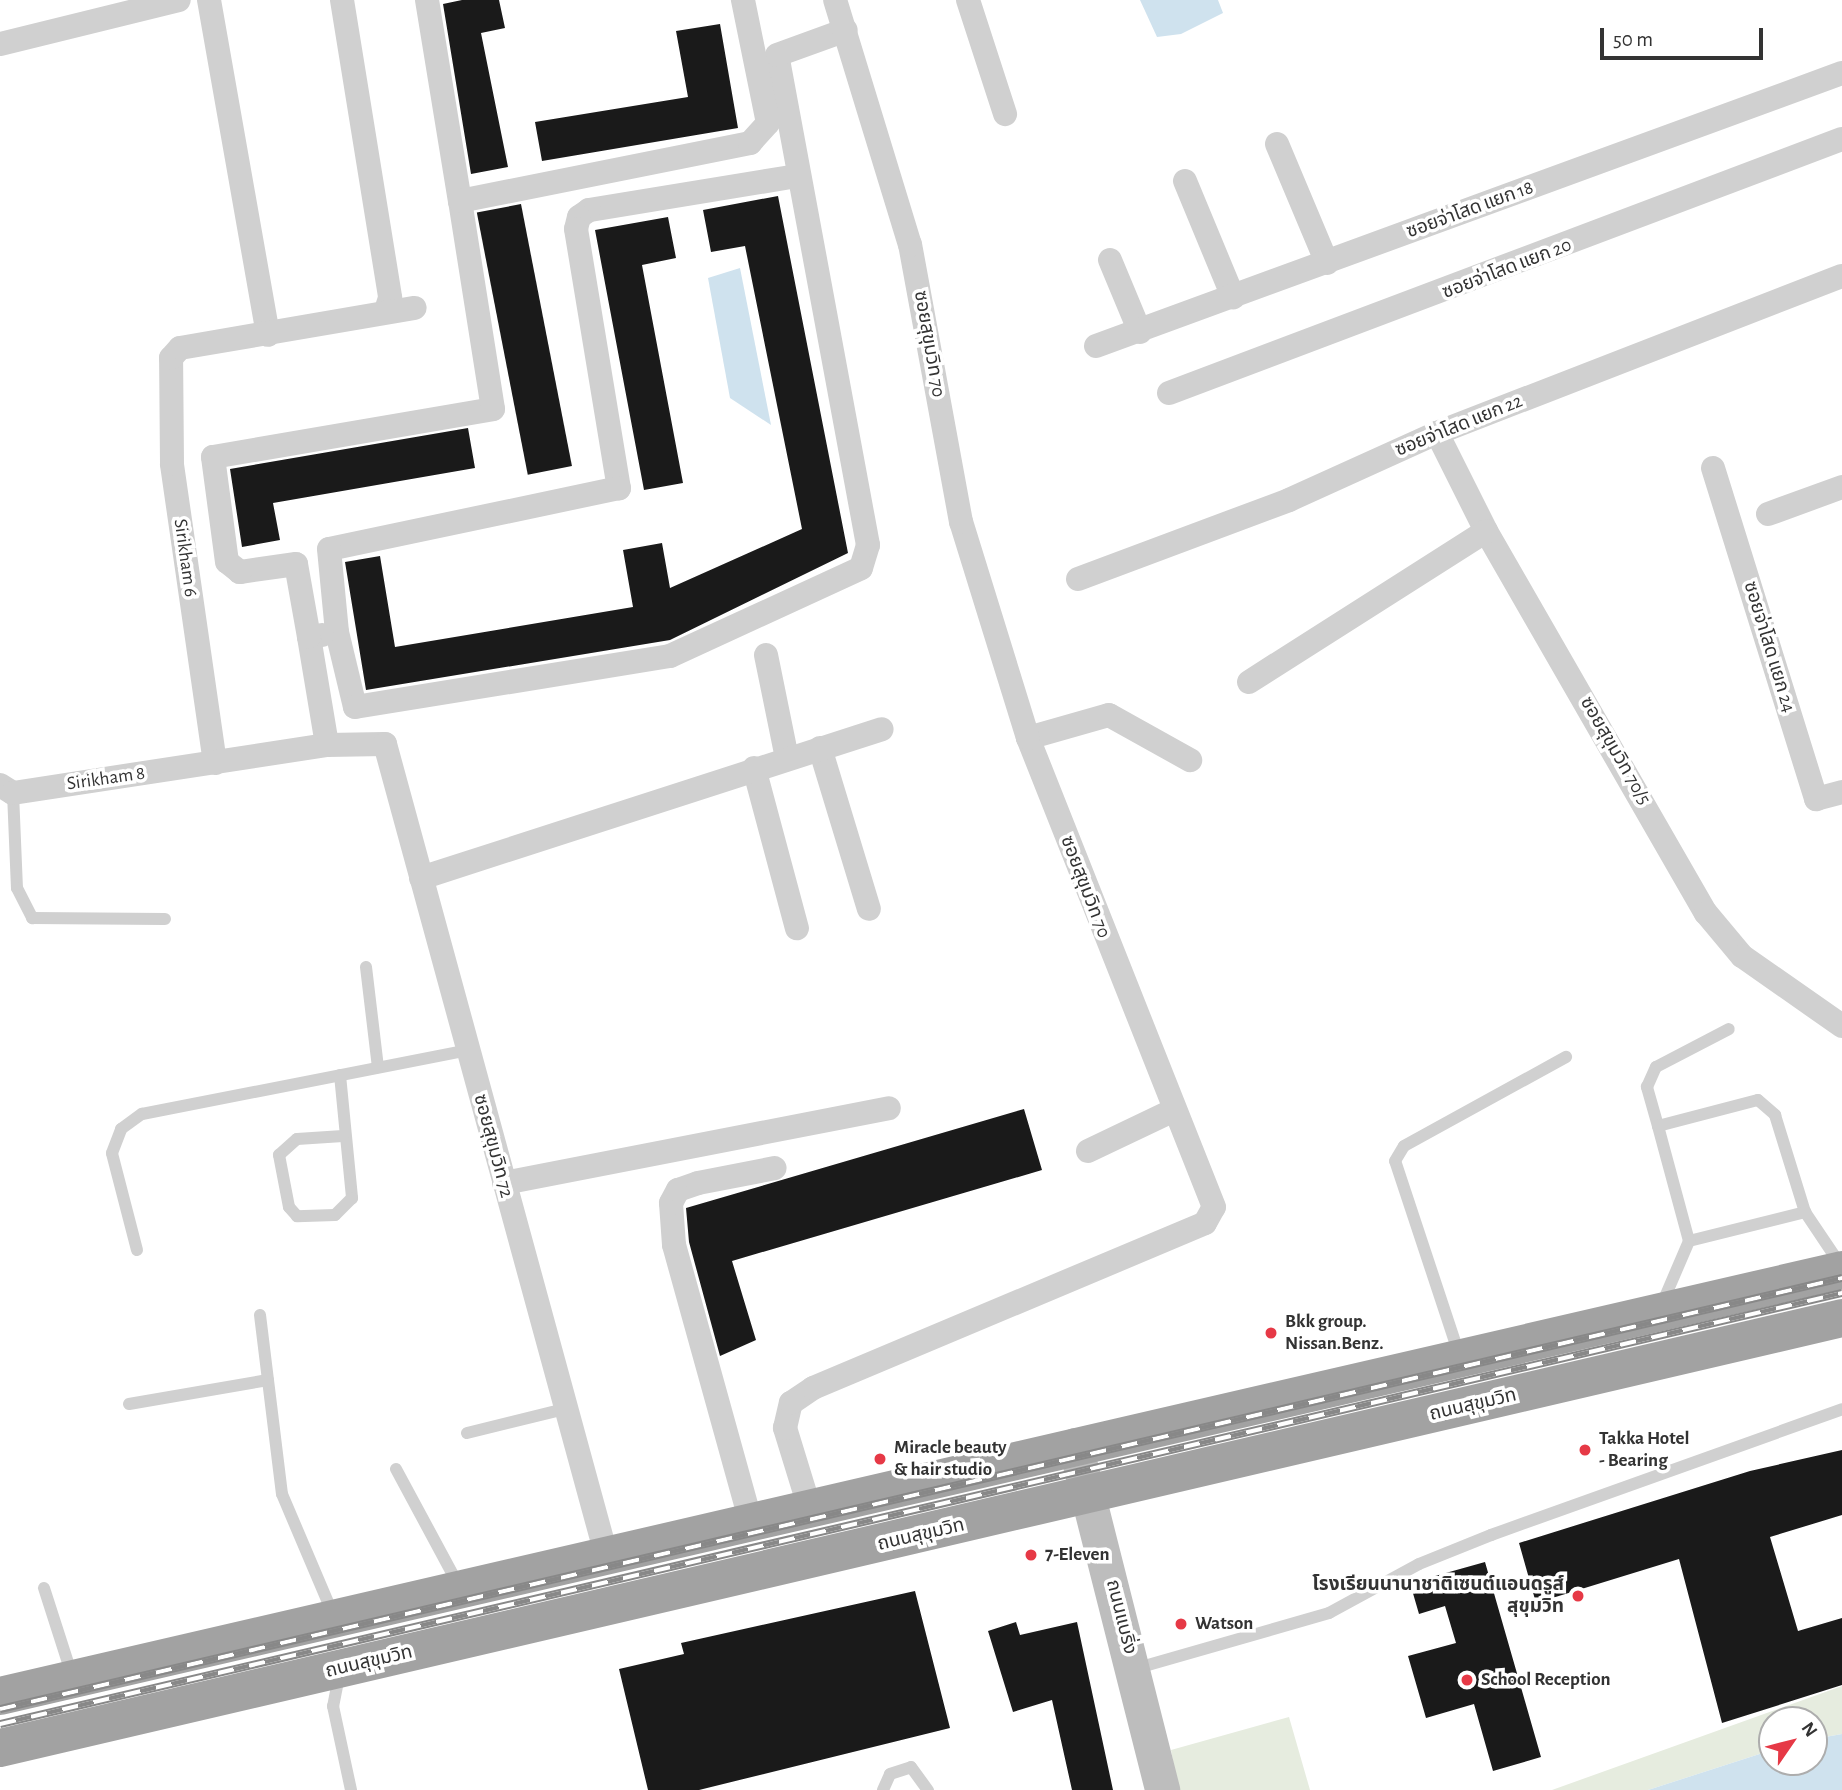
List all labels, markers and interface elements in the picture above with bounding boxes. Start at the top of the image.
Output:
scale bar [1604,14,1767,58]
text: 50 m [1613,29,1653,50]
street label: ซอยจ่าโสด แยก 18 [1403,176,1537,244]
street label: ซอยจ่าโสด แยก 20 [1439,234,1575,304]
street label: ซอยสุขุมวิท 70 [908,289,950,399]
street label: ซอยจ่าโสด แยก 22 [1392,390,1526,462]
street label: Sirikham 6 [168,517,202,599]
street label: ซอยจ่าโสด แยก 24 [1738,579,1800,715]
street label: ซอยสุขุมวิท 70/5 [1575,693,1655,809]
street label: Sirikham 8 [65,762,147,796]
street label: ซอยสุขุมวิท 70 [1055,833,1115,941]
street label: ซอยสุขุมวิท 72 [468,1092,518,1200]
place label: Bkk group. Nissan.Benz. [1285,1311,1383,1355]
marker: Bkk group. Nissan.Benz. [1263,1325,1279,1341]
street label: ถนนสุขุมวิท [1427,1384,1519,1426]
place label: Takka Hotel - Bearing [1599,1428,1689,1472]
place label: Miracle beauty & hair studio [894,1437,1007,1481]
marker: Takka Hotel - Bearing [1577,1442,1593,1458]
marker: Miracle beauty & hair studio [872,1451,888,1467]
street label: ถนนสุขุมวิท [875,1514,967,1556]
place label: 7-Eleven [1045,1544,1109,1566]
marker: 7-Eleven [1023,1547,1039,1563]
place label: โรงเรียนนานาชาติเซนต์แอนดรูส์ สุขุมวิท [1312,1574,1564,1618]
street label: ถนนแบริ่ง [1101,1577,1141,1657]
marker: โรงเรียนนานาชาติเซนต์แอนดรูส์ สุขุมวิท [1570,1588,1586,1604]
place label: Watson [1195,1613,1253,1635]
marker: Watson [1173,1616,1189,1632]
street label: ถนนสุขุมวิท [323,1641,415,1683]
place label: School Reception [1481,1669,1611,1691]
marker: School Reception [1459,1672,1475,1688]
north arrow [1758,1706,1828,1776]
text: N [1797,1719,1821,1741]

